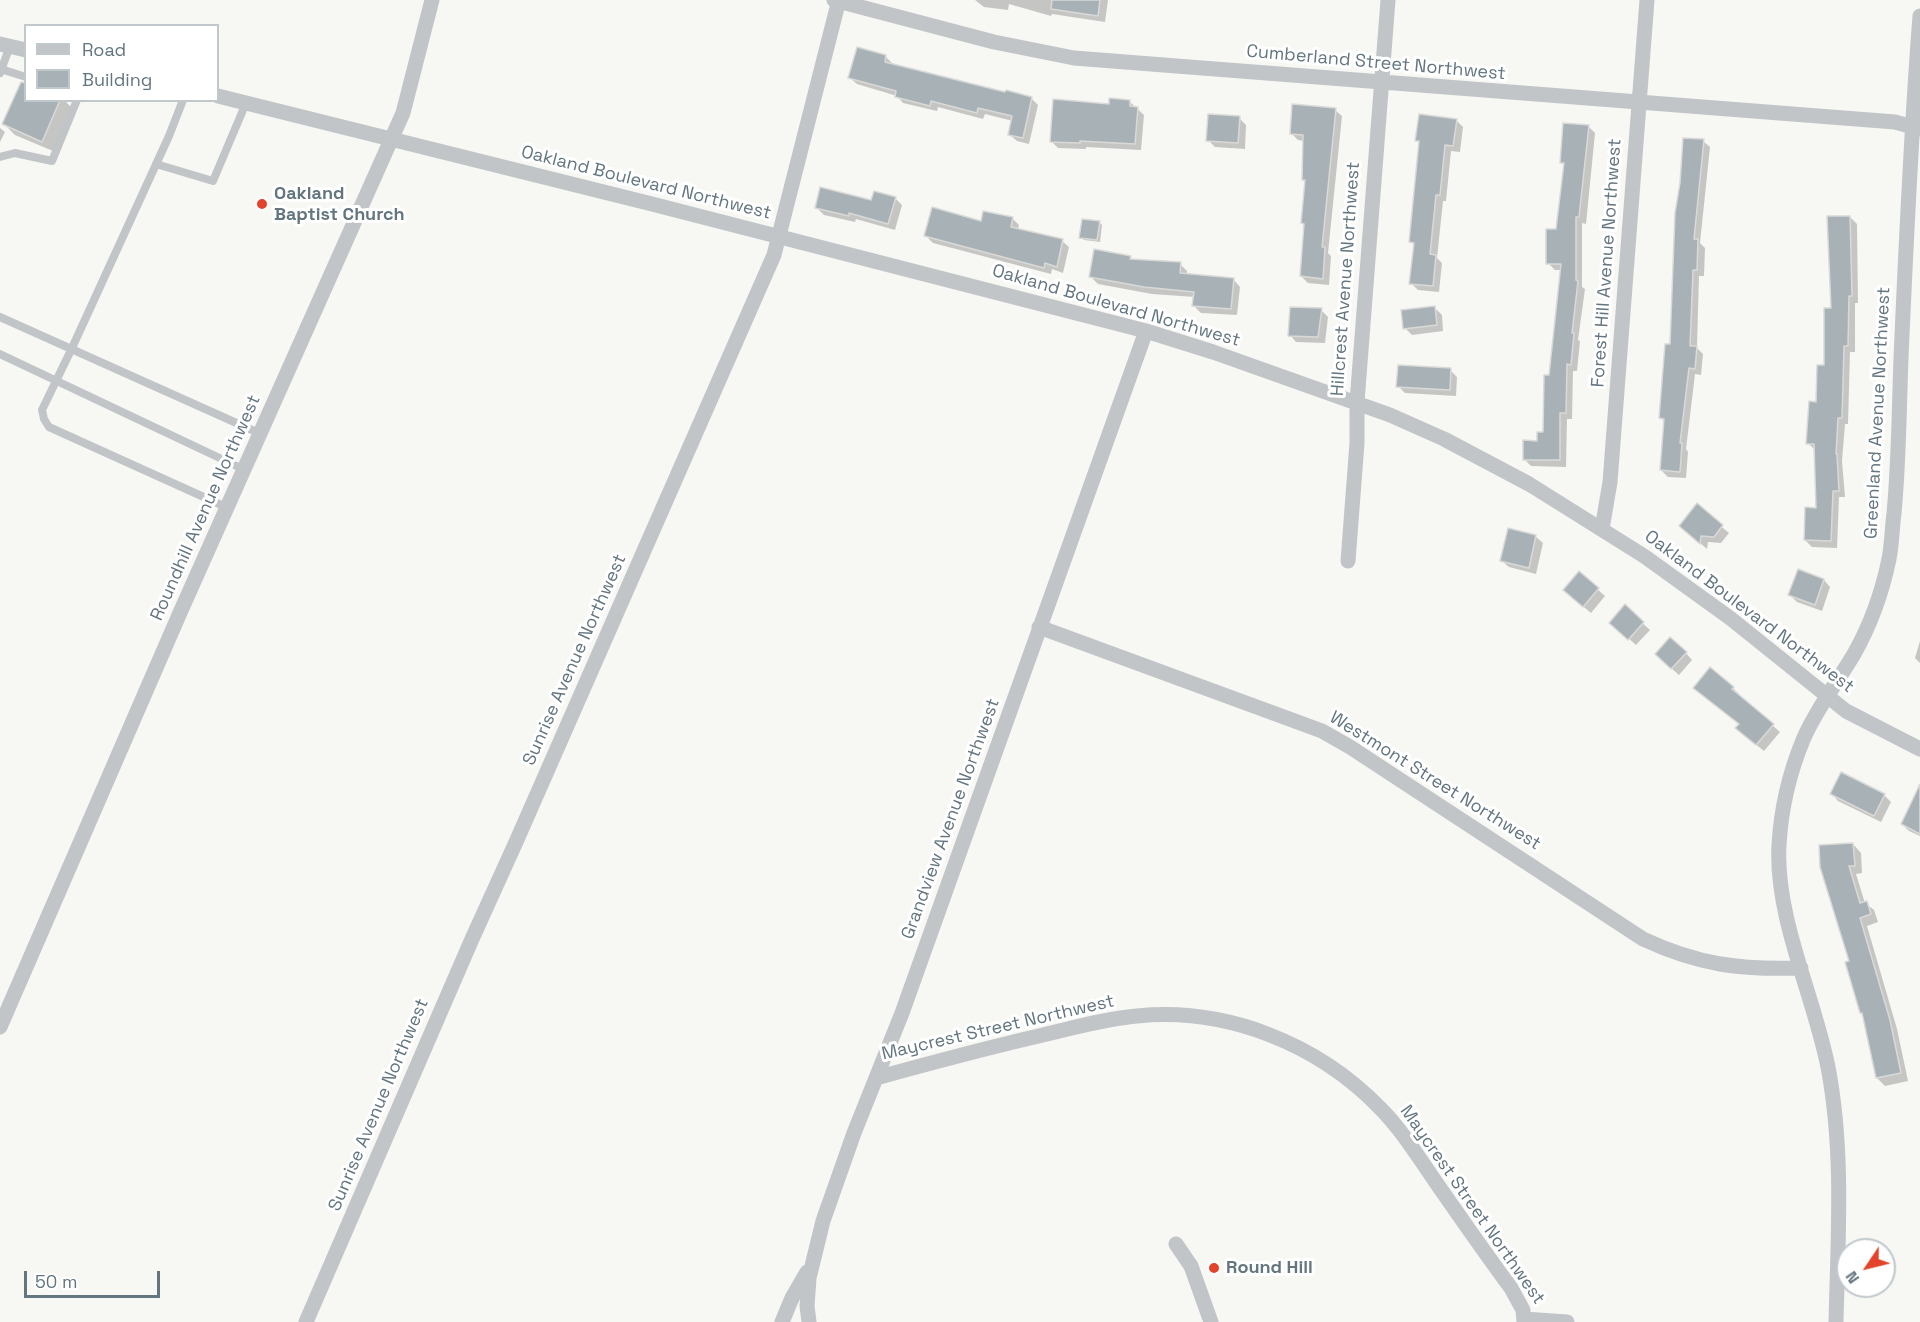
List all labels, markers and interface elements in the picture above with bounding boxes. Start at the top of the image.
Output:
legend [24,24,219,102]
text: Road [82,38,126,61]
street label: Cumberland Street Northwest [1245,41,1507,85]
text: Building [82,68,152,91]
street label: Forest Hill Avenue Northwest [1588,138,1626,388]
street label: Oakland Boulevard Northwest [519,141,773,225]
street label: Hillcrest Avenue Northwest [1327,161,1365,397]
place label: Oakland Baptist Church [274,183,405,226]
marker: Oakland Baptist Church [255,197,269,211]
street label: Oakland Boulevard Northwest [990,260,1242,352]
street label: Greenland Avenue Northwest [1861,286,1895,540]
street label: Roundhill Avenue Northwest [146,392,266,624]
street label: Oakland Boulevard Northwest [1640,526,1858,698]
street label: Sunrise Avenue Northwest [519,551,631,769]
street label: Grandview Avenue Northwest [897,696,1005,942]
street label: Westmont Street Northwest [1325,707,1545,855]
street label: Maycrest Street Northwest [880,991,1116,1065]
street label: Sunrise Avenue Northwest [324,995,434,1215]
street label: Maycrest Street Northwest [1395,1101,1549,1309]
north arrow [1836,1238,1896,1298]
place label: Round Hill [1226,1257,1313,1279]
scale bar [27,1259,164,1297]
marker: Round Hill [1207,1261,1221,1275]
text: N [1841,1267,1864,1288]
text: 50 m [35,1270,77,1293]

